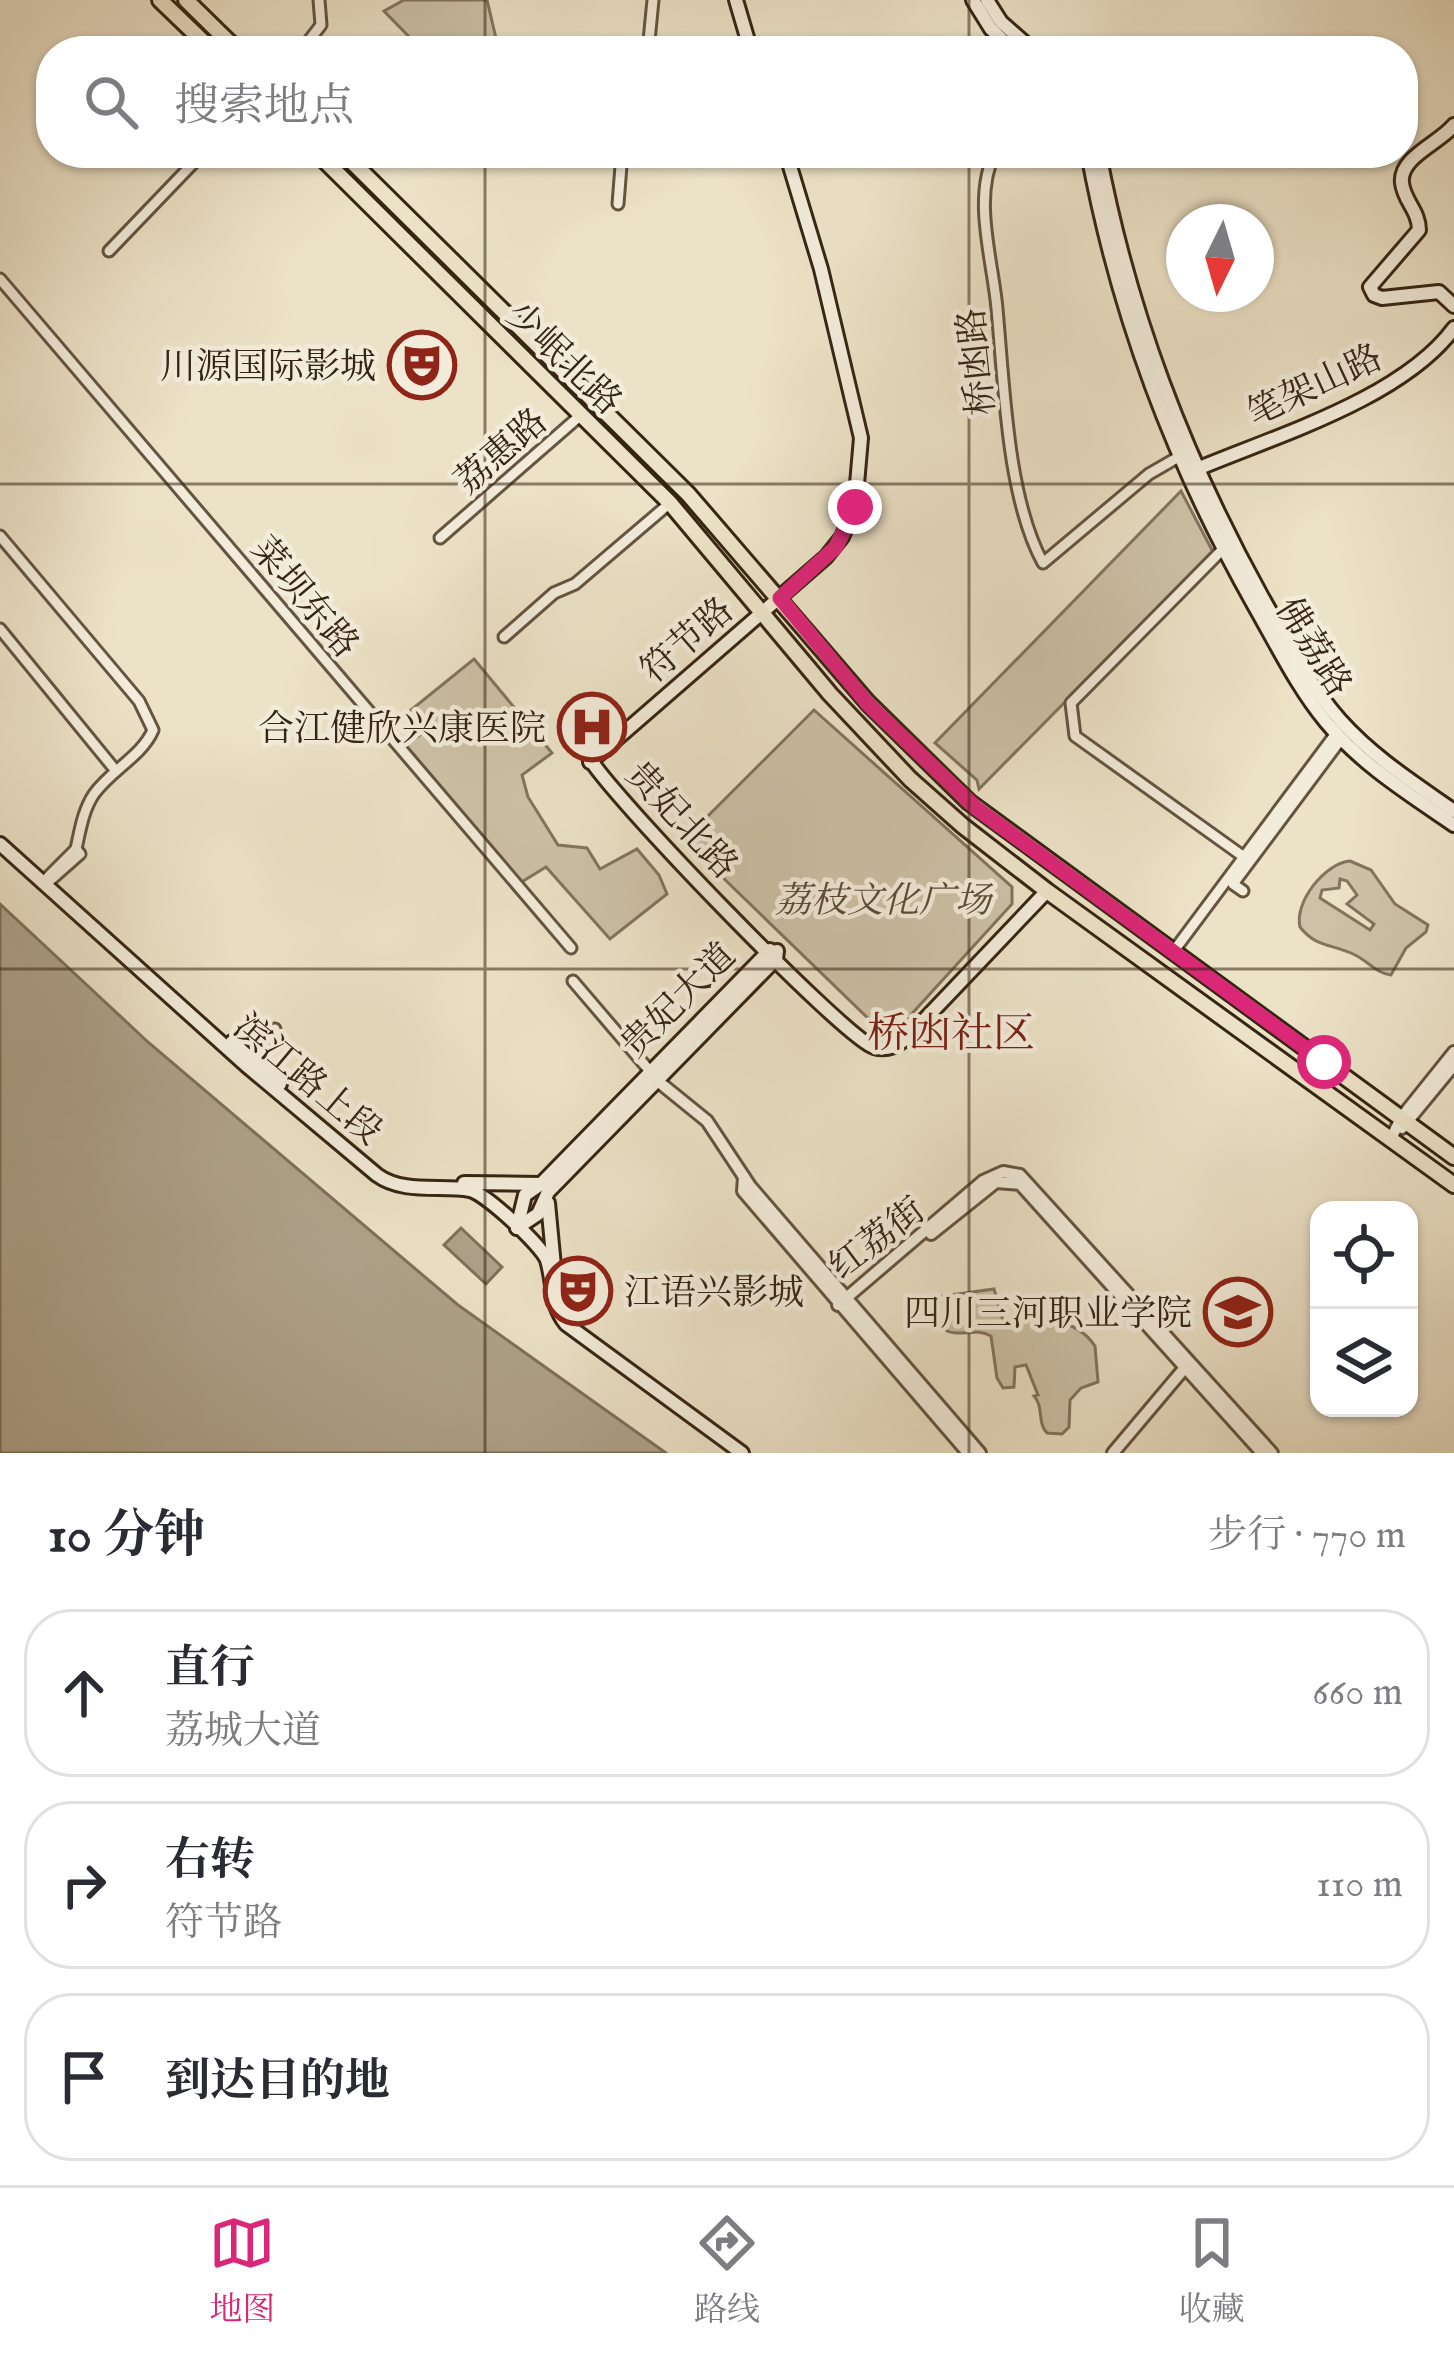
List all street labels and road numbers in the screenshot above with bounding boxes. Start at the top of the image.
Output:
street label: 少岷北路 [495,293,631,426]
street label: 桥凼路 [949,306,1007,418]
street label: 笔架山路 [1240,335,1390,438]
street label: 荔惠路 [446,399,558,505]
street label: 菜坝东路 [240,528,368,668]
street label: 符节路 [632,588,744,694]
street label: 佛荔路 [1264,590,1361,706]
street label: 贵妃北路 [615,753,747,889]
street label: 贵妃大道 [612,934,746,1068]
street label: 滨江路上段 [223,1005,391,1156]
street label: 红荔街 [821,1189,935,1290]

